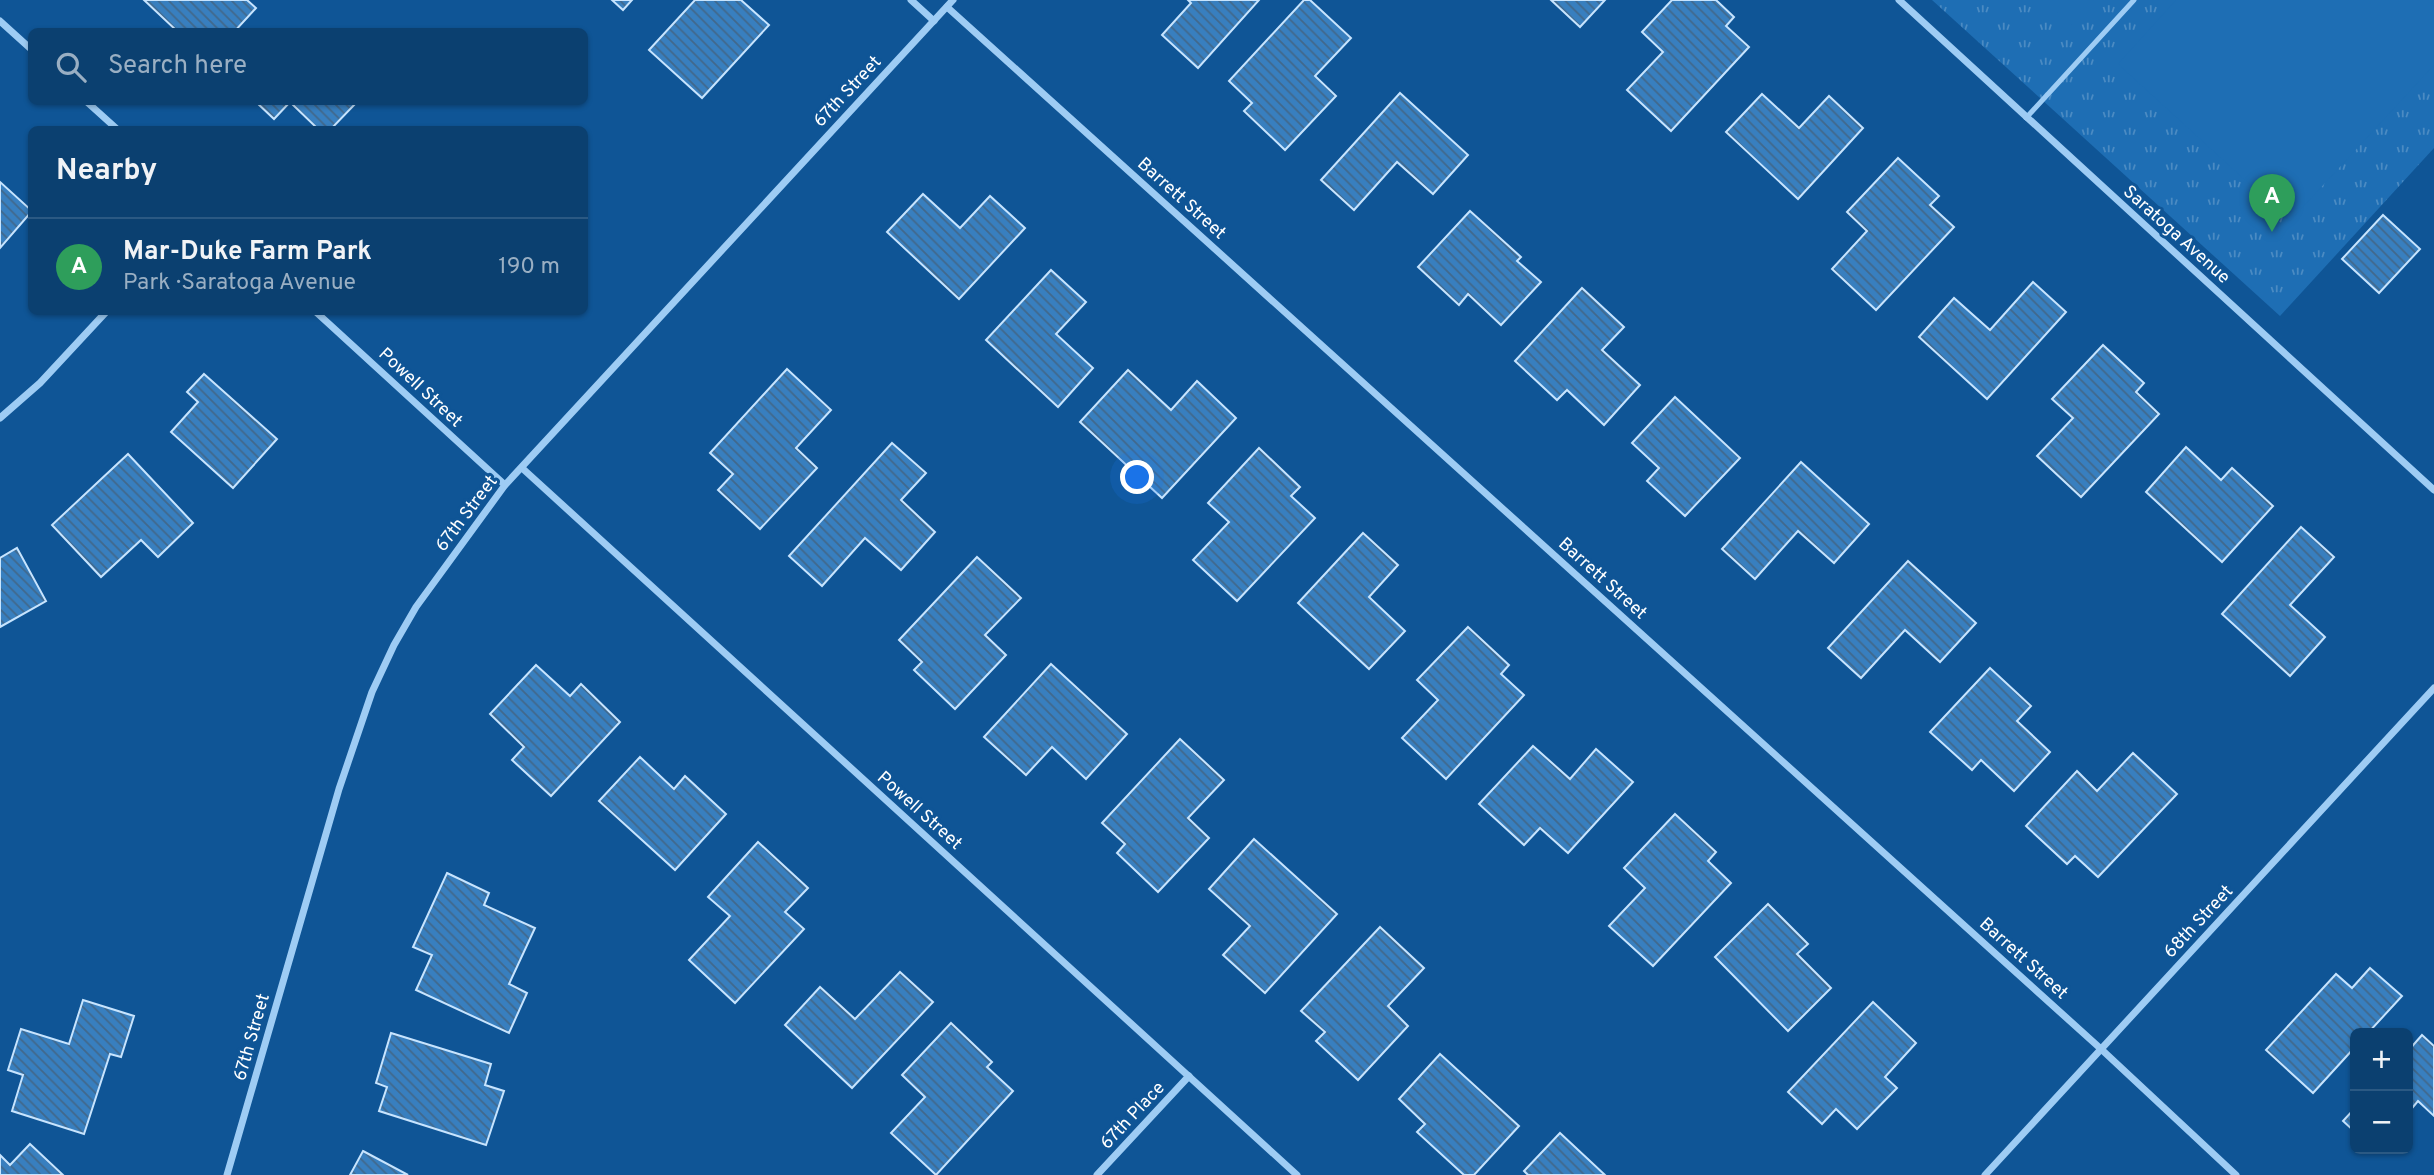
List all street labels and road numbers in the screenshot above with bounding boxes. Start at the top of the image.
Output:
street label: 67th Street [809,51,887,133]
street label: Barrett Street [1132,153,1230,245]
street label: Saratoga Avenue [2118,181,2234,289]
street label: Powell Street [373,343,467,433]
street label: 67th Street [431,471,503,557]
street label: Barrett Street [1553,533,1651,625]
street label: Powell Street [872,767,966,855]
street label: 68th Street [2159,881,2239,963]
street label: Barrett Street [1974,913,2072,1005]
street label: 67th Street [229,991,276,1084]
street label: 67th Place [1096,1077,1170,1155]

